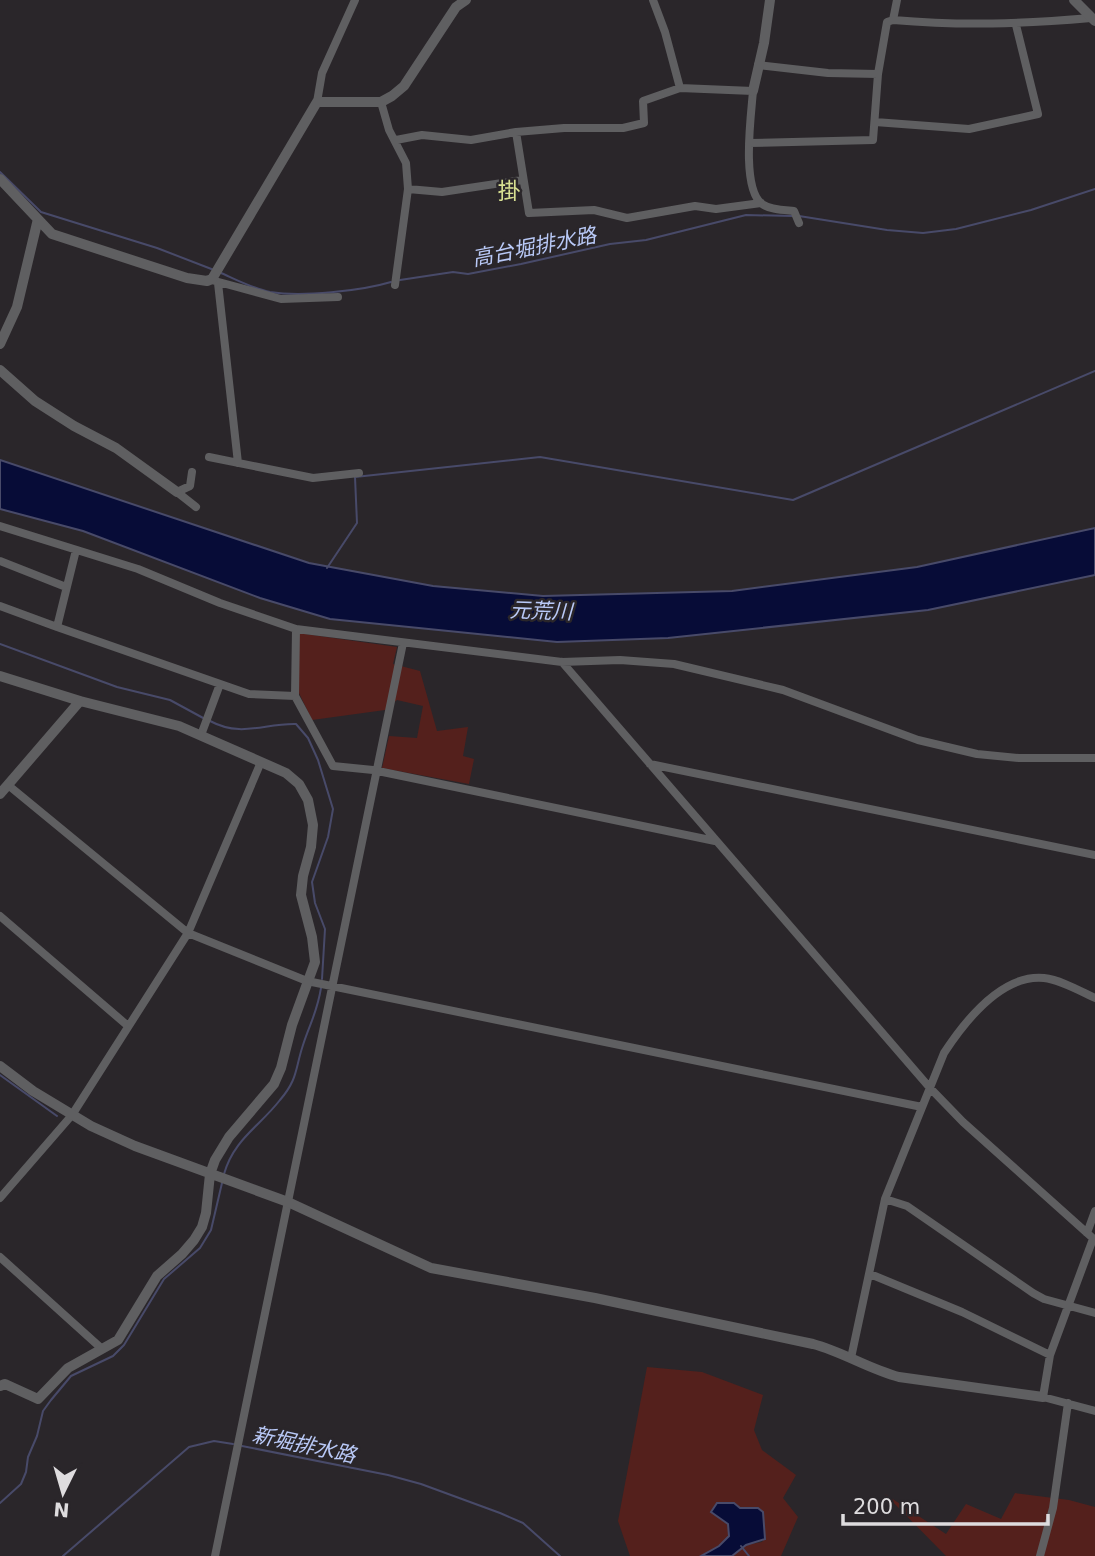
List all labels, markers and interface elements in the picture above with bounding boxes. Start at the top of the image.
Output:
district label: 掛 [498,178,521,204]
water label: 高台堀排水路 [470,223,600,271]
water label: 元荒川 [509,598,575,624]
water label: 新堀排水路 [250,1422,360,1468]
north arrow [28,1458,98,1528]
scale bar [843,1482,1048,1526]
text: 200 m [853,1495,920,1519]
text: N [53,1498,70,1522]

